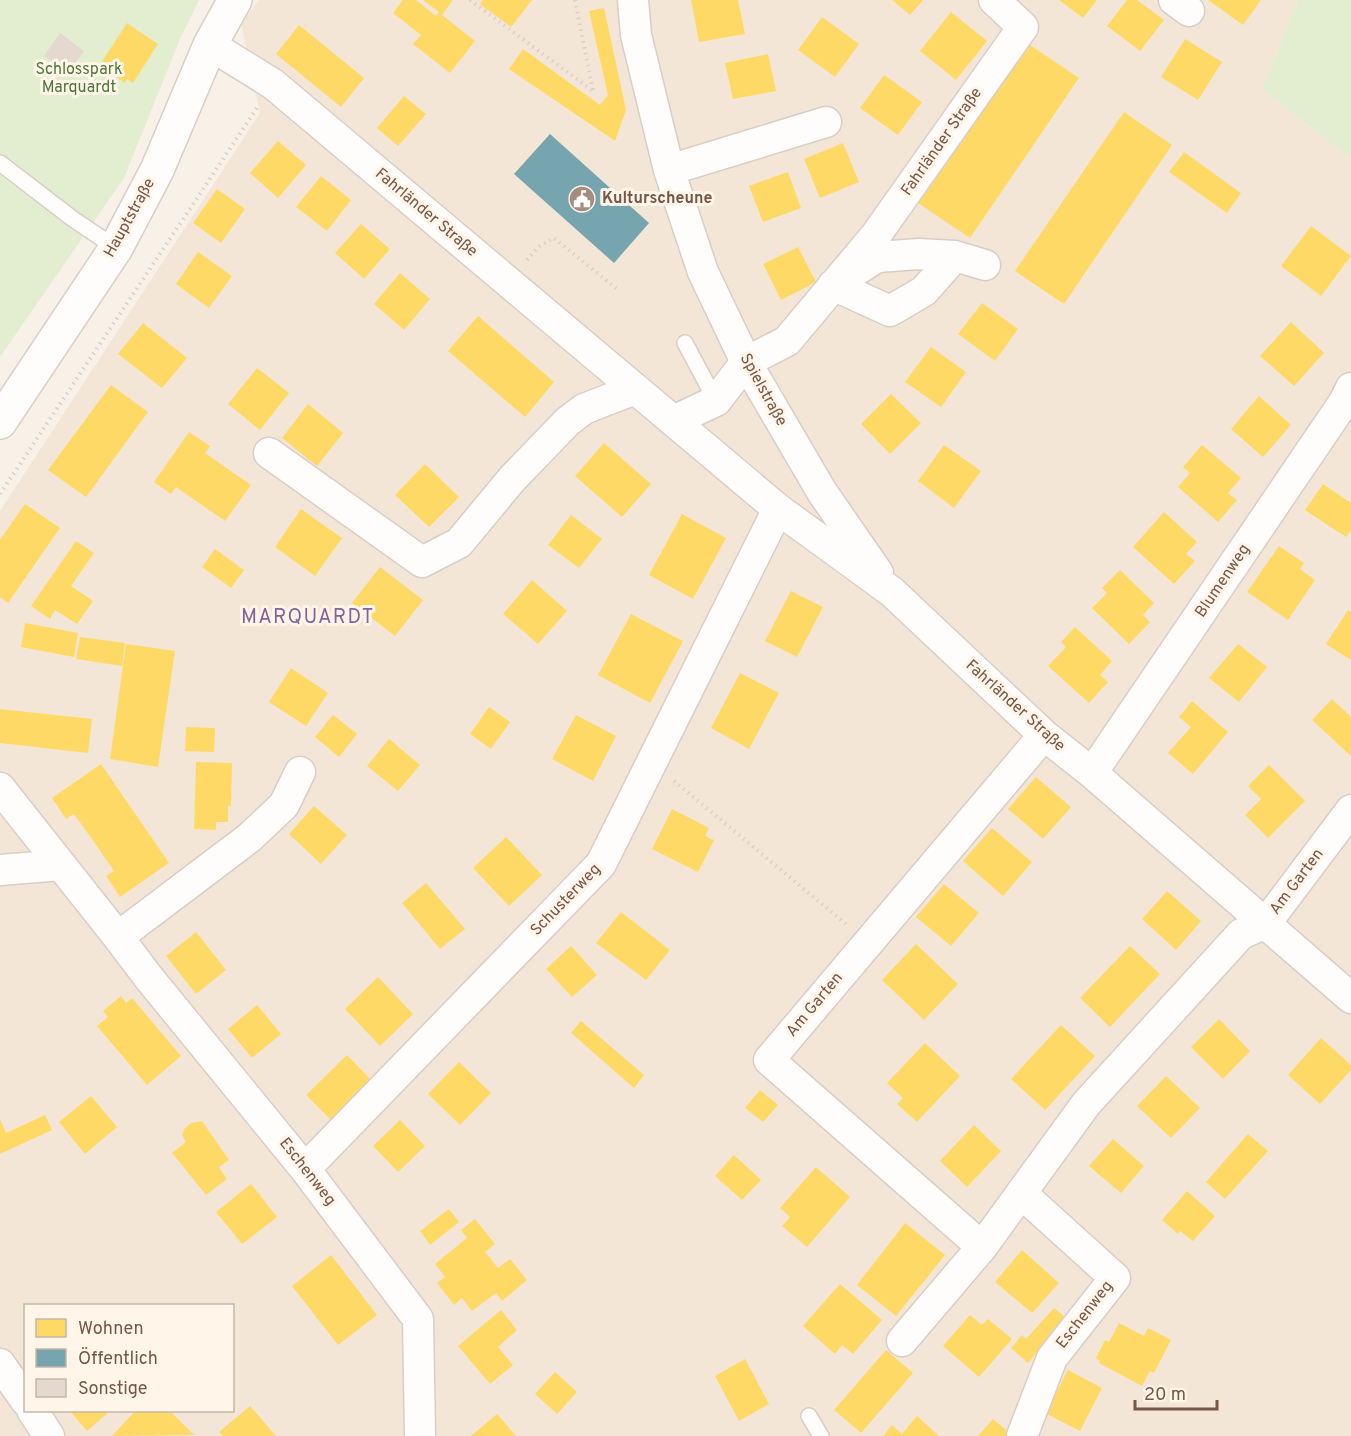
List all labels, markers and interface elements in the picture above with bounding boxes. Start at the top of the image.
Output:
park label: Schlosspark Marquardt [36,60,122,98]
street label: Fahrländer Straße [897,84,987,200]
street label: Fahrländer Straße [371,164,481,262]
street label: Hauptstraße [100,175,160,261]
public building icon: Kulturscheune [567,184,597,214]
place label: Kulturscheune [602,189,712,209]
street label: Spielstraße [735,350,791,430]
street label: Blumenweg [1191,540,1255,622]
district label: MARQUARDT [241,605,375,631]
street label: Fahrländer Straße [961,656,1069,756]
street label: Am Garten [1266,845,1328,919]
street label: Schusterweg [527,860,605,940]
street label: Am Garten [782,969,848,1041]
street label: Eschenweg [274,1134,340,1210]
street label: Eschenweg [1052,1277,1118,1353]
legend [24,1304,234,1412]
text: Wohnen [78,1318,144,1341]
text: Öffentlich [78,1346,158,1371]
scale bar [1135,1373,1218,1411]
text: Sonstige [78,1378,148,1401]
text: 20 m [1144,1384,1186,1407]

